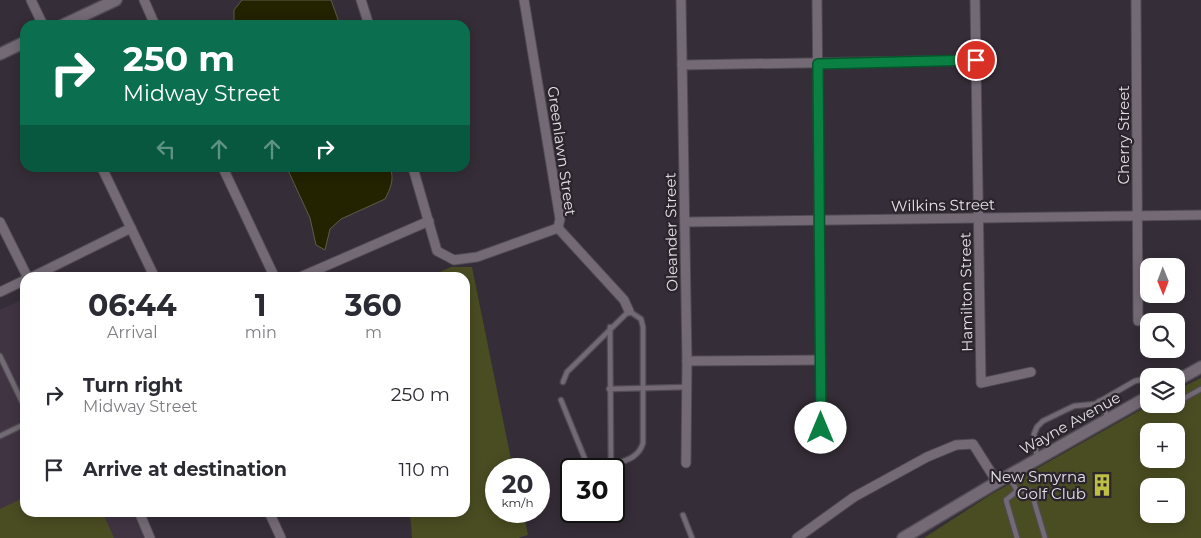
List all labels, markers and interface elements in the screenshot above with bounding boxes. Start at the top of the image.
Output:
text: 250 m [123,37,235,80]
pin [955,39,997,81]
icon: right [40,40,105,105]
icon: arrive [962,46,990,74]
text: Midway Street [123,80,281,107]
street label: Greenlawn Street [543,85,581,217]
street label: Cherry Street [1114,85,1133,185]
icon: left [152,135,180,163]
icon: ahead [205,135,233,163]
icon: ahead [258,135,286,163]
icon: right [311,135,339,163]
street label: Oleander Street [660,172,682,292]
street label: Wilkins Street [891,195,995,215]
street label: Hamilton Street [955,232,977,352]
north arrow [1140,258,1185,302]
map controls [1140,258,1185,523]
text: 06:44 [88,287,177,324]
text: 1 [255,287,267,324]
text: 360 [345,287,402,324]
button: search [1140,313,1185,358]
text: Arrival [107,323,158,342]
text: min [245,323,277,342]
text: m [365,323,382,342]
button: layers [1140,368,1185,413]
text: Turn right [83,374,183,397]
icon: right [40,381,68,409]
text: 250 m [391,383,450,406]
street label: Wayne Avenue [1016,387,1124,459]
text: Midway Street [83,397,198,416]
position arrow [794,401,846,453]
button: + [1140,423,1185,468]
icon: arrive [40,456,68,484]
text: Arrive at destination [83,458,287,481]
text: 110 m [399,458,450,481]
speed limit sign: 30 [560,458,625,523]
place label: New Smyrna Golf Club [990,467,1086,503]
text: 20 [502,469,533,499]
building icon: New Smyrna Golf Club [1089,472,1115,498]
button: − [1140,478,1185,523]
text: km/h [501,495,534,510]

